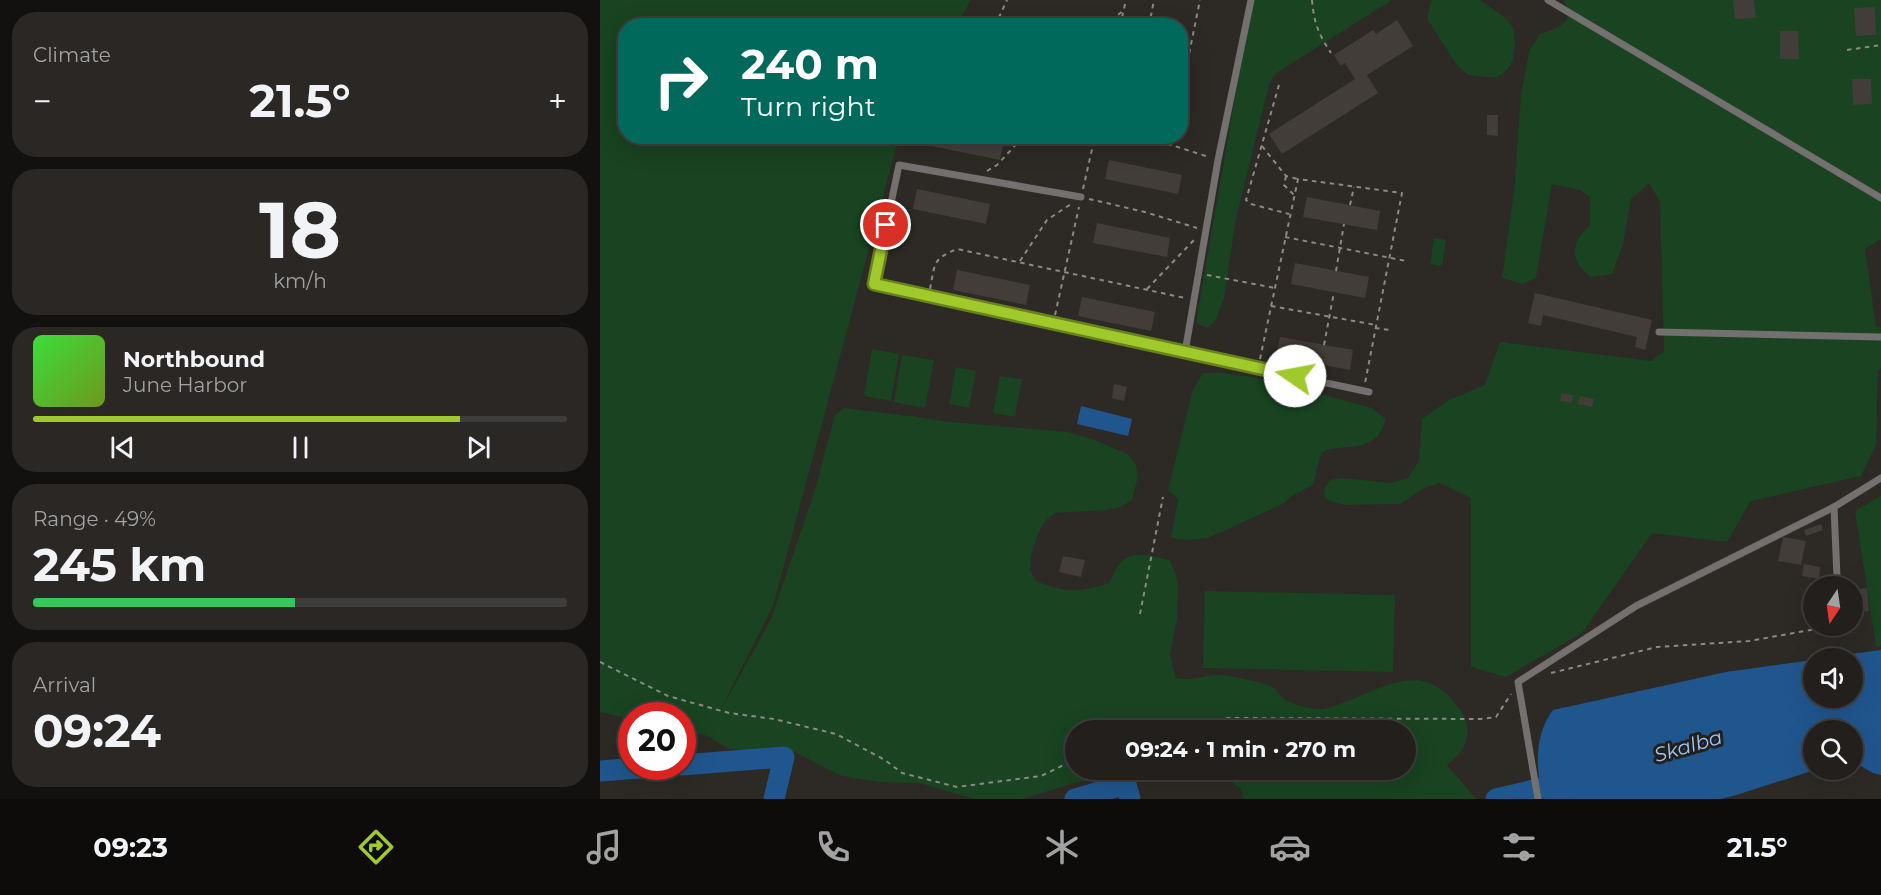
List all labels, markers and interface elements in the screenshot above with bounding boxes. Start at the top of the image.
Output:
text: 240 m [741,38,879,90]
icon: right [642,42,720,120]
text: Climate [33,43,111,67]
text: 21.5° [249,73,351,128]
text: − [33,81,52,121]
text: + [548,81,567,121]
text: Turn right [741,90,876,123]
text: 18 [259,182,341,278]
pin [860,199,911,250]
icon: arrive [869,208,902,241]
text: km/h [273,269,327,293]
position arrow [1263,344,1327,408]
text: Northbound [123,346,265,373]
text: June Harbor [123,373,247,397]
icon: previous [106,431,139,464]
icon: pause [284,431,317,464]
icon: next [462,431,495,464]
text: Range · 49% [33,507,156,531]
text: 245 km [33,537,206,592]
north arrow [1803,576,1863,636]
map controls [1803,576,1863,780]
button: sound [1803,648,1863,708]
text: Arrival [33,673,96,697]
speed limit sign: 20 [618,702,696,780]
text: 09:24 [33,703,161,758]
button: search [1803,720,1863,780]
water label: Skalba [1651,725,1725,767]
text: 09:24 · 1 min · 270 m [1125,736,1356,763]
icon: directions [355,826,397,868]
icon: music [583,826,625,868]
icon: phone [812,826,854,868]
icon: climate [1041,826,1083,868]
icon: car [1269,826,1311,868]
icon: filters [1498,826,1540,868]
text: 09:23 [93,831,168,864]
text: 21.5° [1727,831,1788,864]

